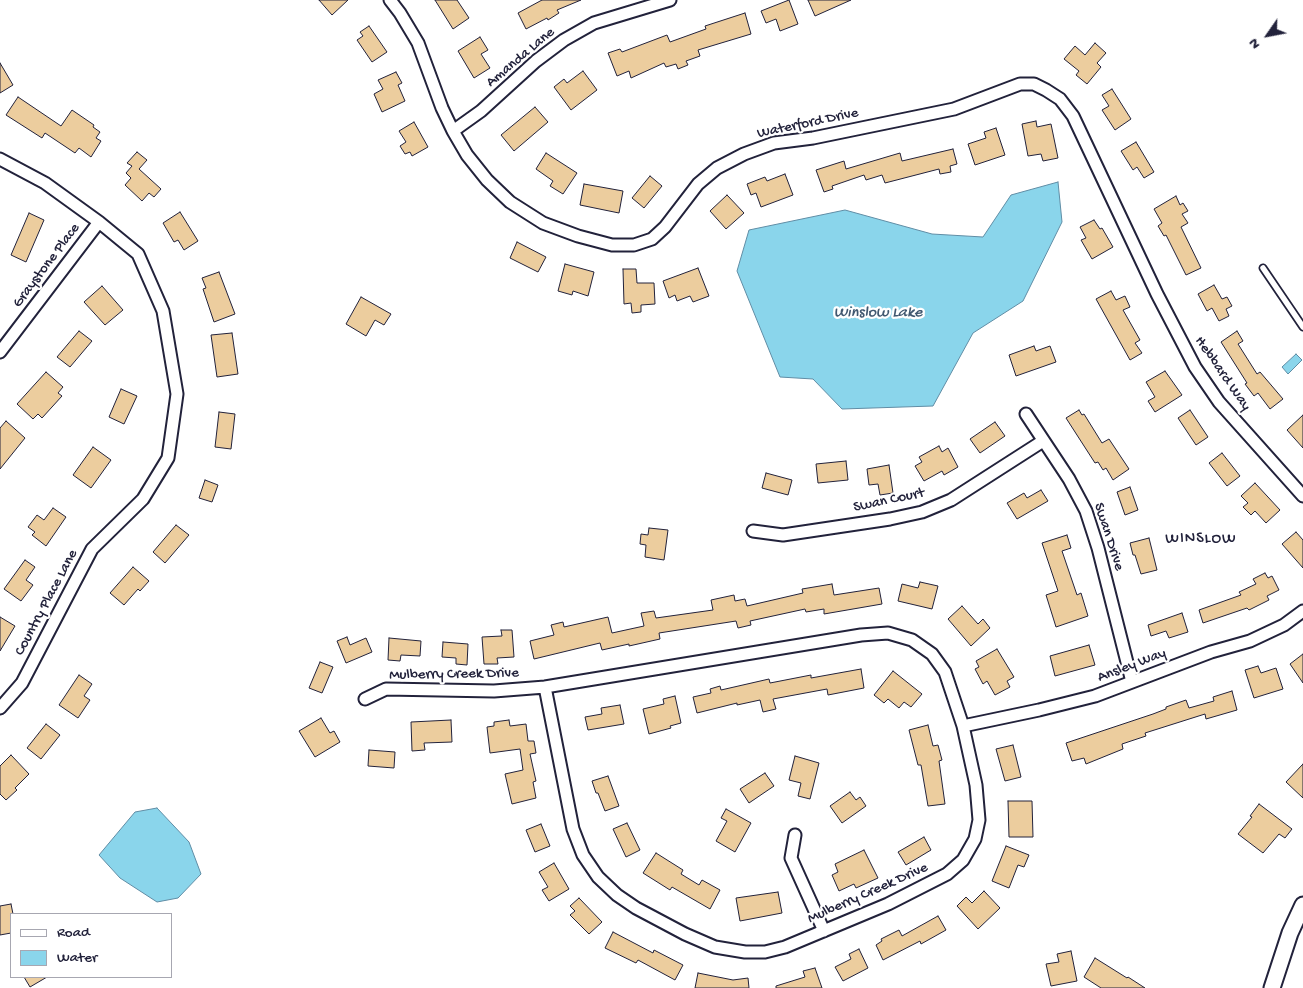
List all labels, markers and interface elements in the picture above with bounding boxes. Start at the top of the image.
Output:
north arrow [1243,10,1293,60]
street label: Amanda Lane [483,24,559,92]
text: N [1245,35,1265,52]
street label: Waterford Drive [756,104,860,144]
street label: Graystone Place [9,220,85,312]
water label: Winslow Lake [834,304,922,324]
street label: Hebbard Way [1190,333,1254,415]
street label: Swan Court [852,485,926,517]
street label: Swan Drive [1089,501,1127,573]
district label: WINSLOW [1164,530,1238,550]
street label: Country Place Lane [11,547,83,659]
street label: Ansley Way [1095,645,1169,687]
street label: Mulberry Creek Drive [389,665,519,685]
street label: Mulberry Creek Drive [805,859,931,929]
legend [10,913,172,978]
text: Road [57,924,90,942]
text: Water [57,949,97,967]

